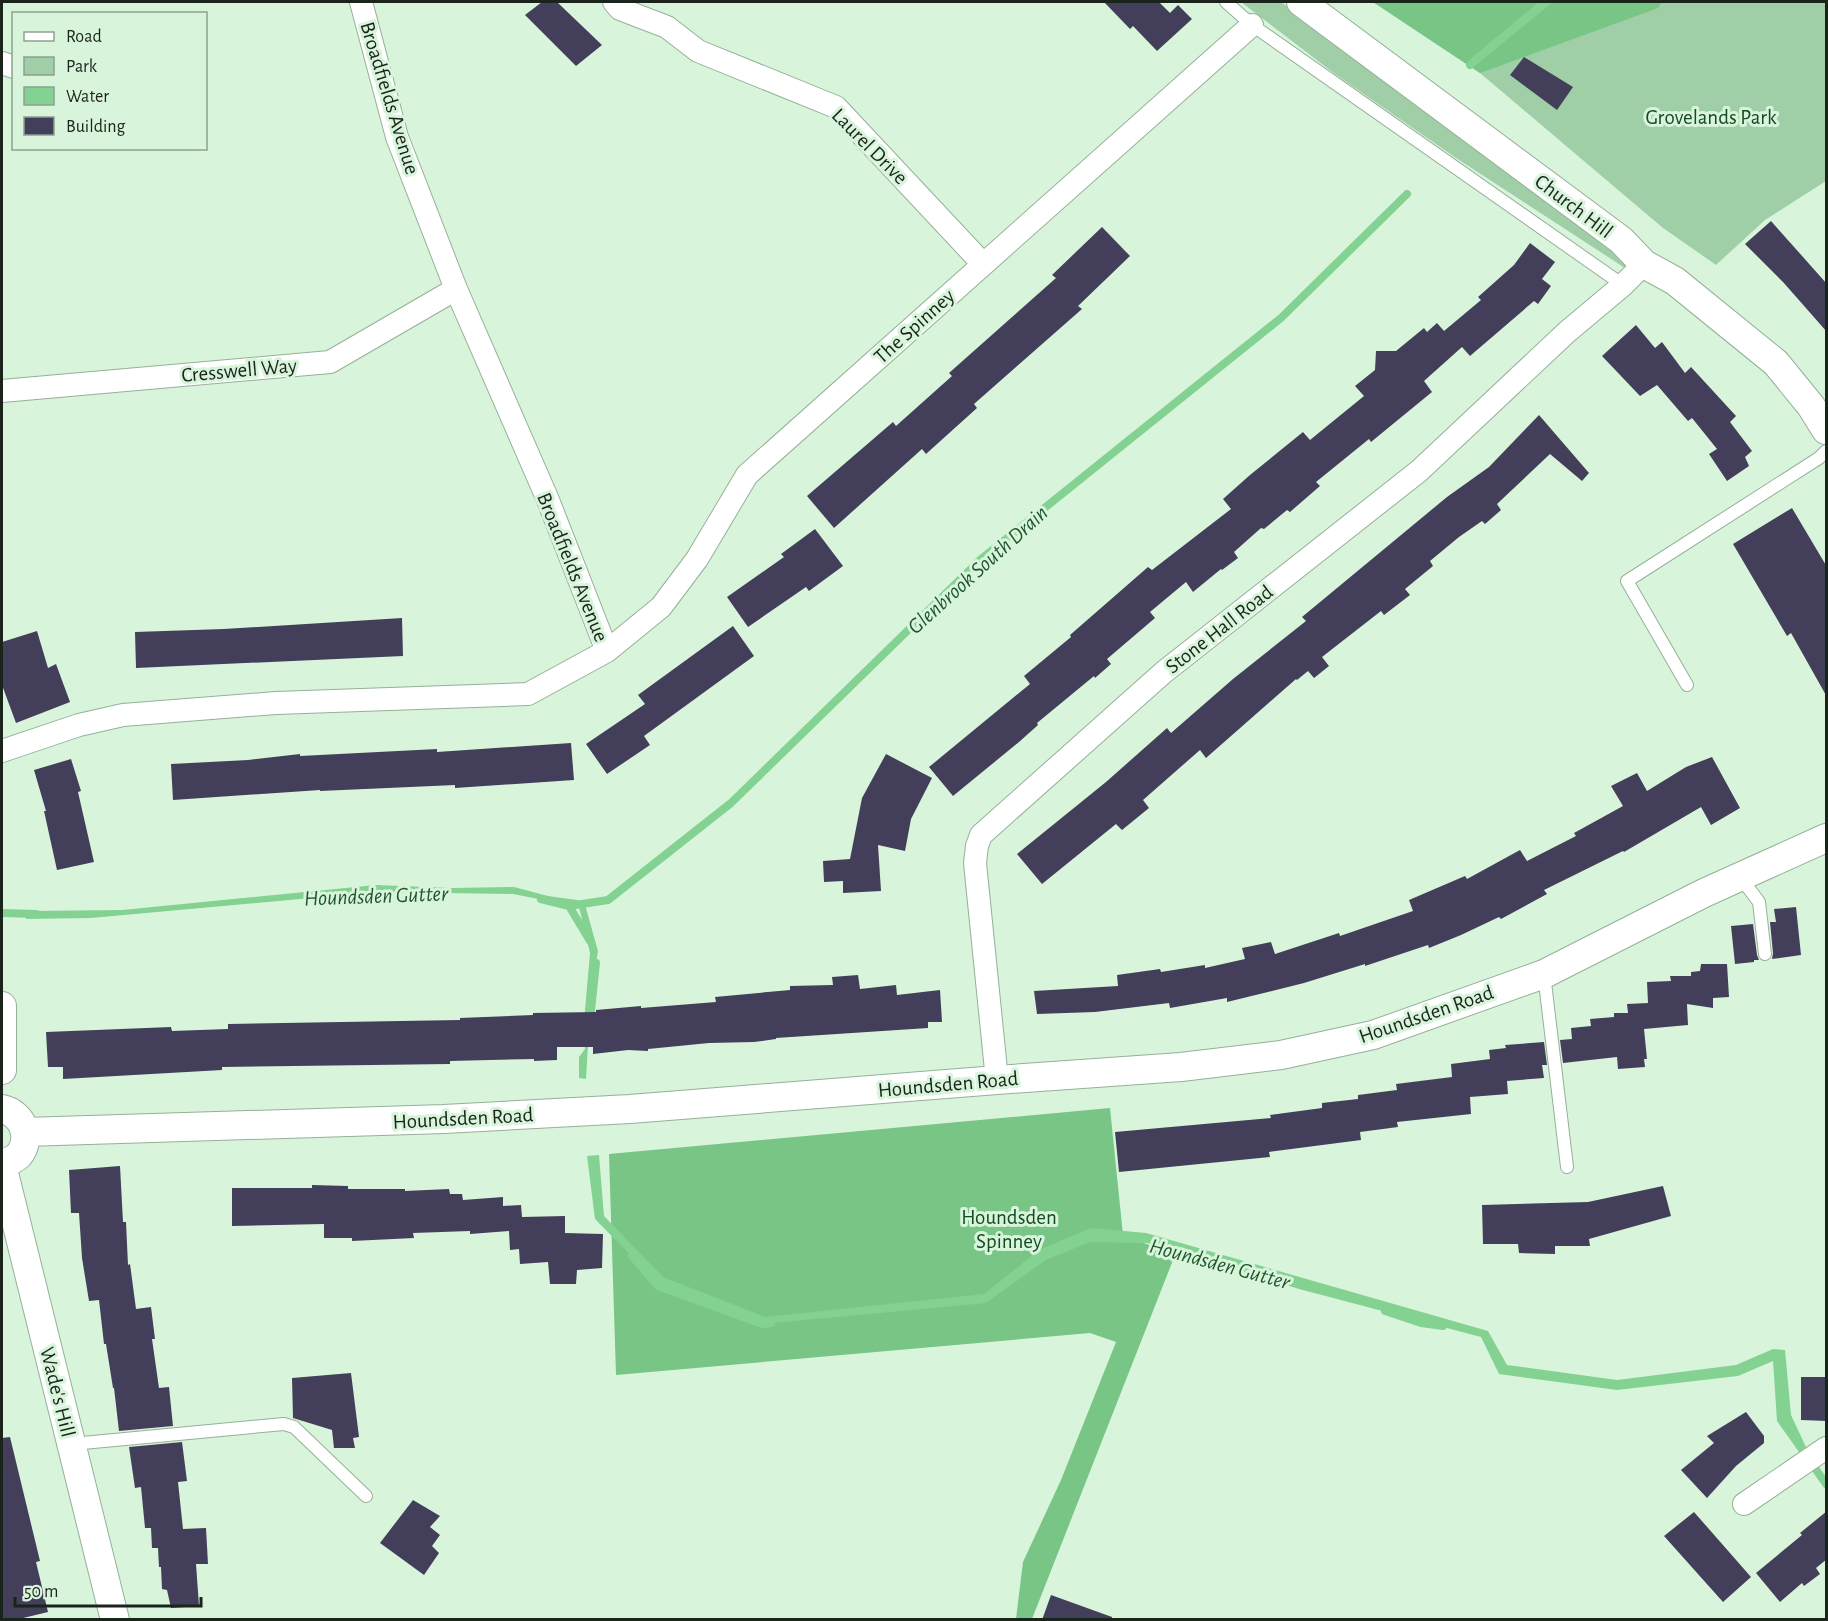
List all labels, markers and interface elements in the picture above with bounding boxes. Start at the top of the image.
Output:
legend [12,12,207,150]
street label: Broadfields Avenue [356,19,423,177]
text: Road [66,28,102,46]
text: Park [66,58,98,76]
text: Water [66,88,109,106]
street label: Laurel Drive [828,104,912,188]
park label: Grovelands Park [1645,107,1777,128]
text: Building [66,118,126,136]
street label: Church Hill [1531,171,1617,242]
street label: The Spinney [870,285,959,368]
street label: Cresswell Way [180,355,298,386]
street label: Broadfields Avenue [533,490,612,645]
water label: Glenbrook South Drain [903,501,1052,638]
street label: Stone Hall Road [1162,581,1277,678]
water label: Houndsden Gutter [304,882,449,910]
street label: Houndsden Road [1356,982,1496,1047]
street label: Houndsden Road [877,1068,1019,1101]
street label: Houndsden Road [392,1104,534,1133]
park label: Houndsden Spinney [961,1207,1057,1252]
water label: Houndsden Gutter [1147,1235,1293,1293]
street label: Wade's Hill [36,1345,79,1439]
scale bar [15,1570,201,1608]
text: 50 m [24,1583,58,1601]

